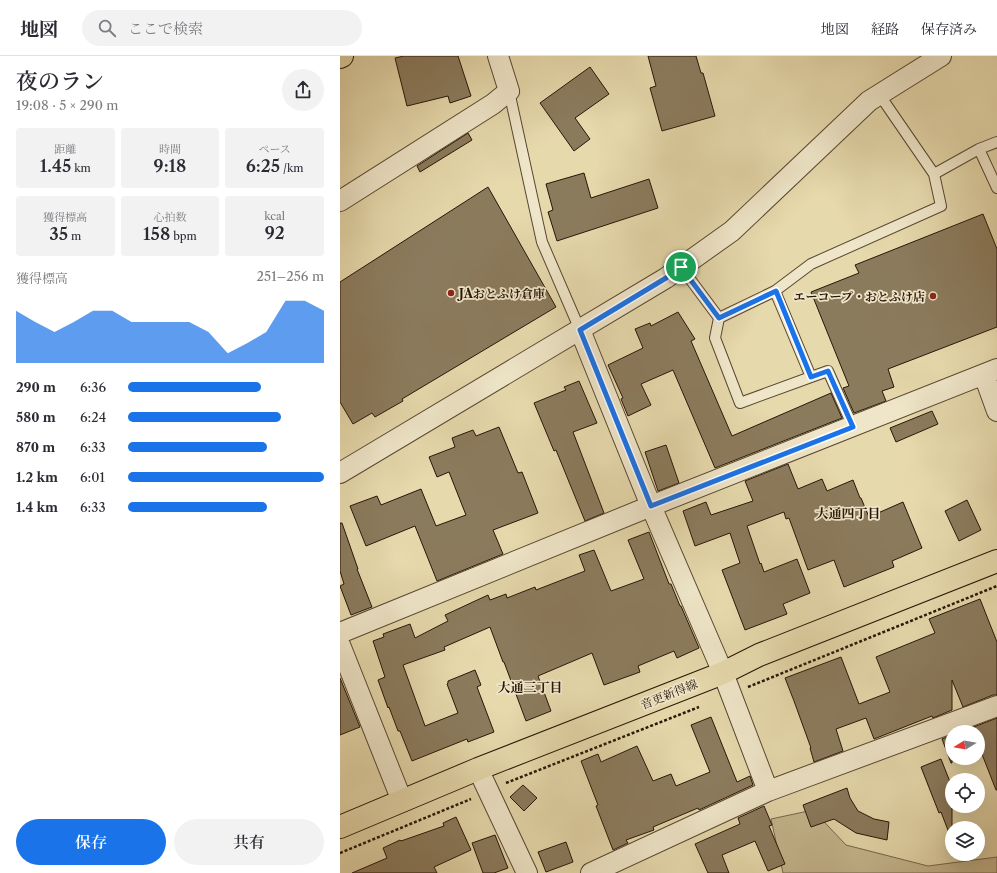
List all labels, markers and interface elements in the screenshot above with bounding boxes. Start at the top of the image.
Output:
search box [82,10,362,46]
icon: search [96,17,118,39]
text: 地図 [20,18,58,41]
text: ここで検索 [128,19,203,38]
text: 地図 [821,20,849,38]
text: 経路 [871,20,899,38]
text: 保存済み [921,20,977,38]
text: 夜のラン [16,68,104,95]
button: share [282,69,324,111]
text: 19:08 · 5 × 290 m [16,97,118,113]
text: 距離 [54,142,76,156]
text: 時間 [159,142,181,156]
text: ペース [258,142,291,156]
text: 1.45 [40,156,71,176]
text: 9:18 [154,156,186,176]
text: 6:25 [246,156,280,176]
text: km [71,161,91,175]
text: /km [280,161,304,175]
text: kcal [264,209,285,223]
text: 獲得標高 [43,210,87,224]
text: 心拍数 [153,210,186,224]
text: 92 [265,223,285,243]
text: 35 [49,224,68,244]
text: 158 [143,224,170,244]
text: m [68,229,81,243]
text: bpm [170,229,197,243]
pin [664,250,698,284]
icon: arrive [670,256,692,278]
text: 251–256 m [257,268,324,284]
text: 獲得標高 [16,270,68,286]
place label: JAおとふけ倉庫 [457,286,545,301]
marker: JAおとふけ倉庫 [446,288,456,298]
place label: エーコープ・おとふけ店 [794,289,925,304]
marker: エーコープ・おとふけ店 [928,291,938,301]
text: 290 m [16,379,56,395]
text: 6:36 [80,379,106,395]
text: 580 m [16,409,56,425]
text: 6:24 [80,409,106,425]
text: 870 m [16,439,55,455]
text: 6:33 [80,439,106,455]
text: 1.2 km [16,469,58,485]
text: 6:01 [80,469,105,485]
text: 1.4 km [16,499,58,515]
text: 6:33 [80,499,106,515]
district label: 大通四丁目 [815,505,881,521]
street label: 音更新得線 [638,676,700,712]
district label: 大通三丁目 [497,679,563,695]
north arrow [945,725,985,765]
map controls [945,725,985,861]
button: locate [945,773,985,813]
button: 保存 [16,819,166,865]
button: 共有 [174,819,324,865]
button: layers [945,821,985,861]

